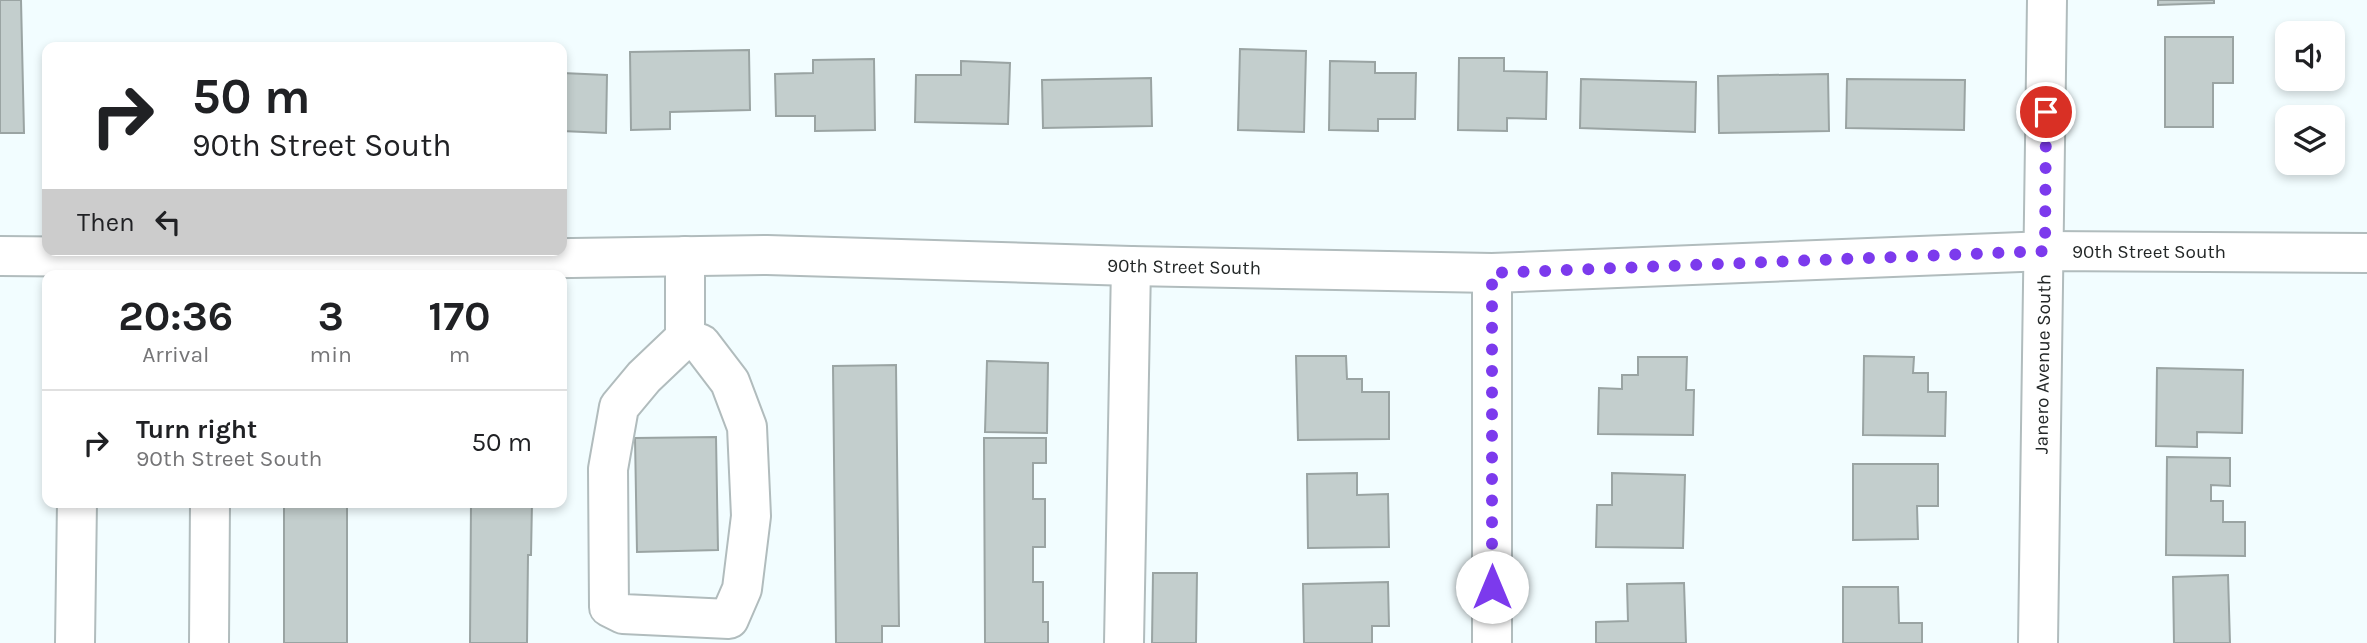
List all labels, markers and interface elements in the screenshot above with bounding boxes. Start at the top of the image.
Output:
map controls [2275,21,2345,175]
button: sound [2275,21,2345,91]
text: 50 m [192,68,310,125]
icon: right [77,70,168,161]
pin [2016,82,2076,142]
icon: arrive [2027,93,2065,131]
button: layers [2275,105,2345,175]
text: 90th Street South [192,127,452,164]
icon: left [149,203,187,241]
text: Then [77,207,135,238]
street label: 90th Street South [2072,241,2226,263]
street label: 90th Street South [1107,255,1261,279]
street label: Janero Avenue South [2030,274,2056,454]
text: 20:36 [118,291,233,341]
text: 3 [318,291,344,341]
text: 170 [428,291,491,341]
text: Arrival [142,341,209,368]
text: min [310,341,352,368]
text: m [449,341,470,368]
text: Turn right [136,414,257,445]
icon: right [77,424,115,462]
text: 50 m [471,427,532,458]
text: 90th Street South [136,445,323,472]
position arrow [1455,550,1529,624]

